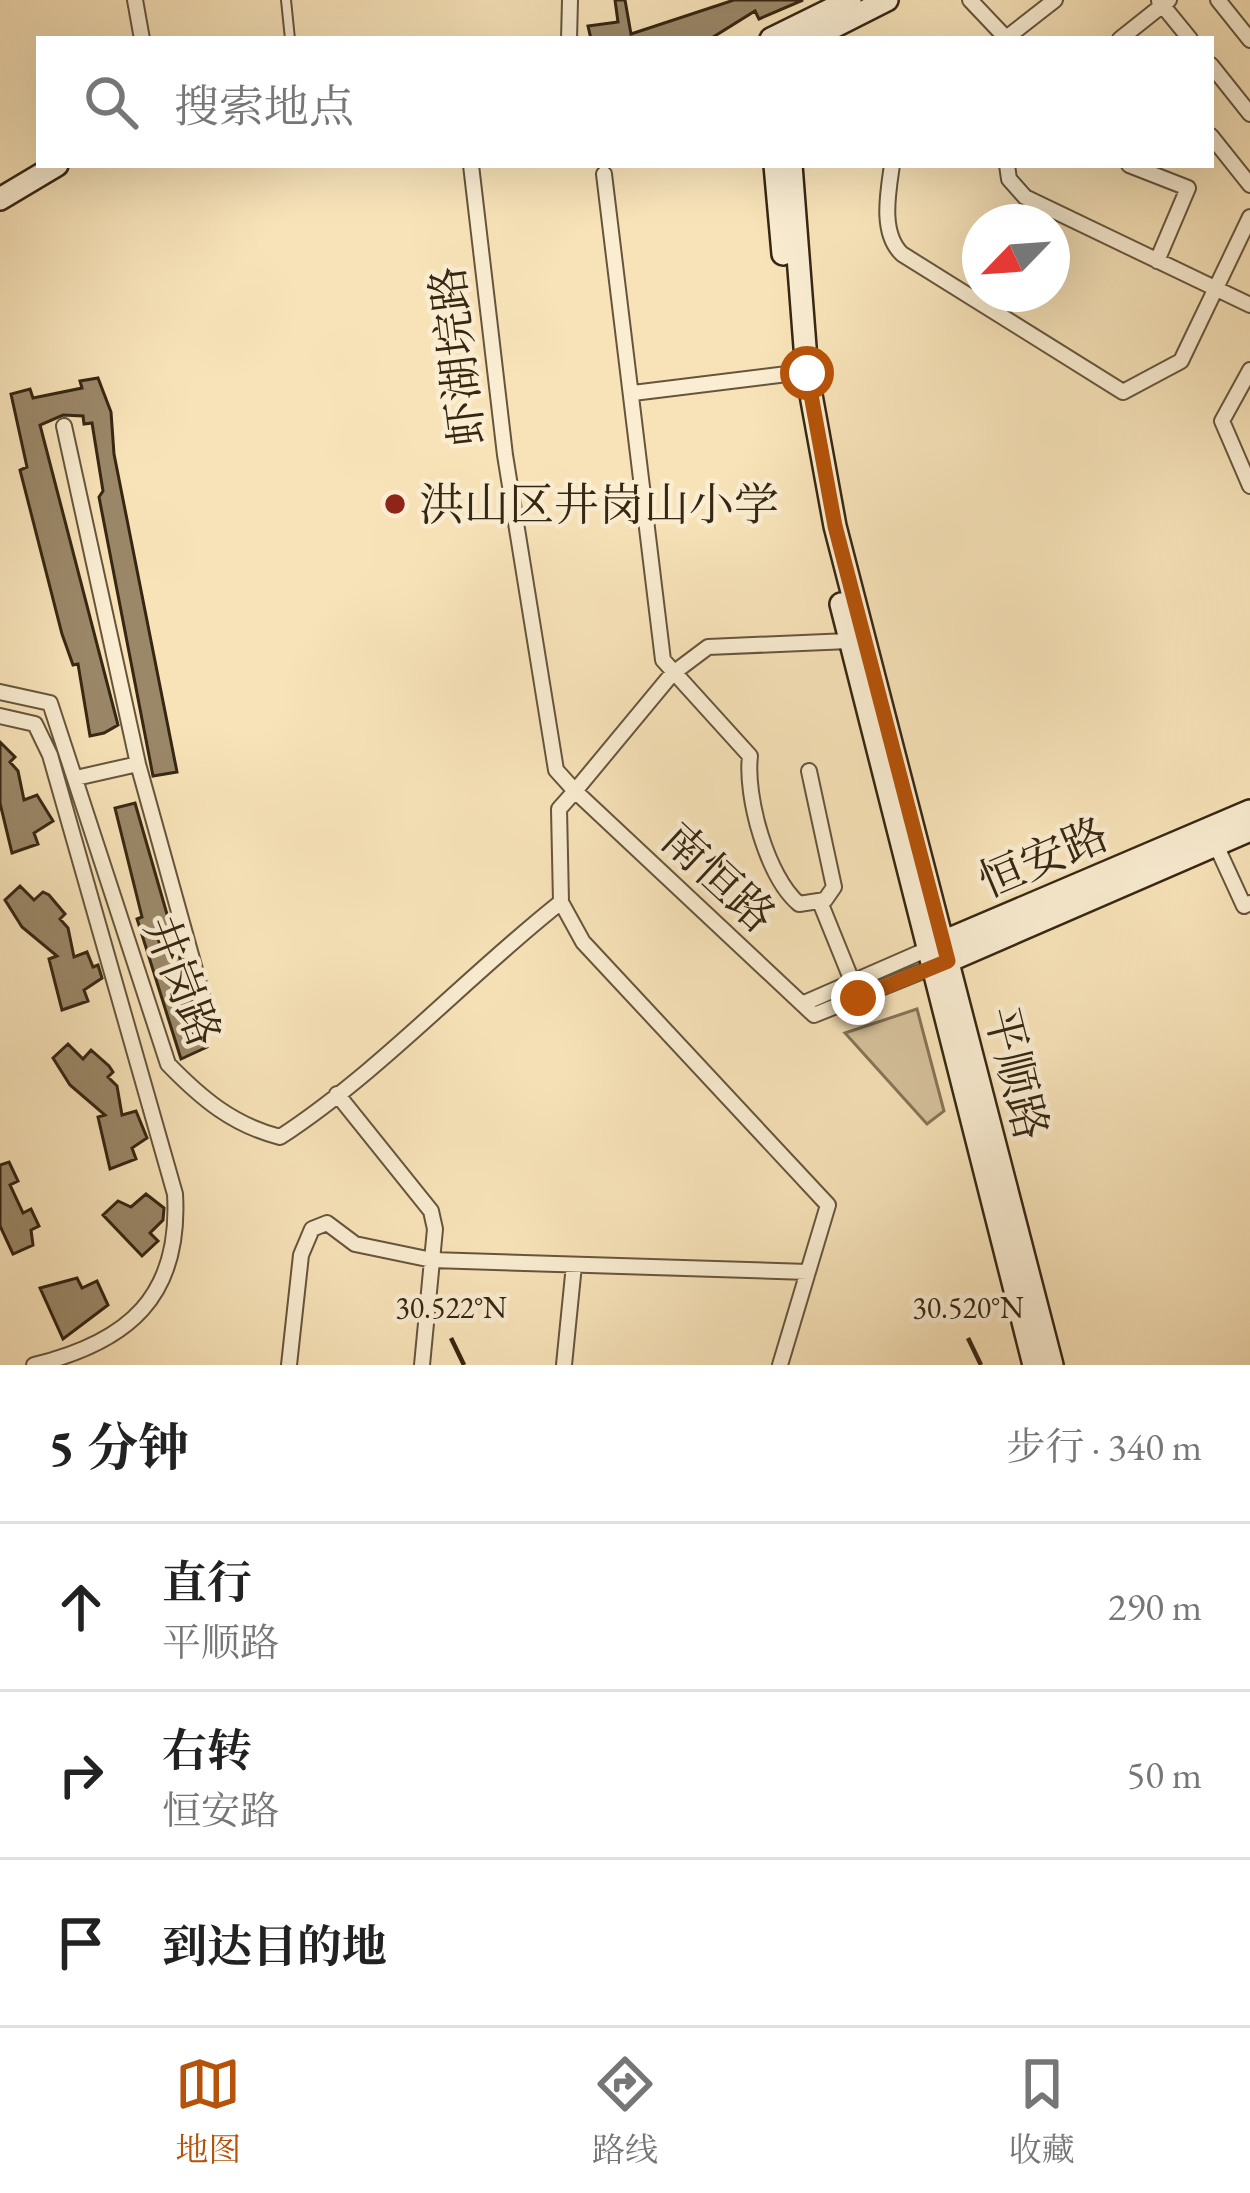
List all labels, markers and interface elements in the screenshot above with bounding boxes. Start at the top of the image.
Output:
search box [36,36,1214,168]
icon: search [78,69,144,135]
text: 搜索地点 [174,77,354,135]
north arrow [962,204,1070,312]
street label: 虾湖垸路 [417,263,497,449]
route start [780,346,834,400]
place label: 洪山区井岗山小学 [419,475,779,533]
marker: 洪山区井岗山小学 [382,491,408,517]
street label: 恒安路 [970,804,1116,910]
street label: 南恒路 [650,810,788,944]
street label: 井岗路 [132,908,234,1054]
route end [831,971,885,1025]
street label: 平顺路 [973,1000,1061,1146]
text: 30.522°N [395,1288,507,1327]
text: 30.520°N [912,1288,1024,1327]
text: 5 分钟 [48,1414,189,1480]
text: 步行 · 340 m [1006,1421,1202,1472]
text: 直行 [162,1553,252,1611]
icon: ahead [48,1574,114,1640]
text: 290 m [1108,1581,1202,1632]
text: 平顺路 [162,1617,279,1668]
text: 右转 [162,1721,252,1779]
icon: right [48,1742,114,1808]
text: 50 m [1126,1749,1202,1800]
text: 恒安路 [162,1785,279,1836]
icon: arrive [48,1910,114,1976]
text: 到达目的地 [162,1917,387,1975]
tab: 地图 [175,2051,241,2171]
tab: 路线 [592,2051,658,2171]
tab: 收藏 [1009,2051,1075,2171]

